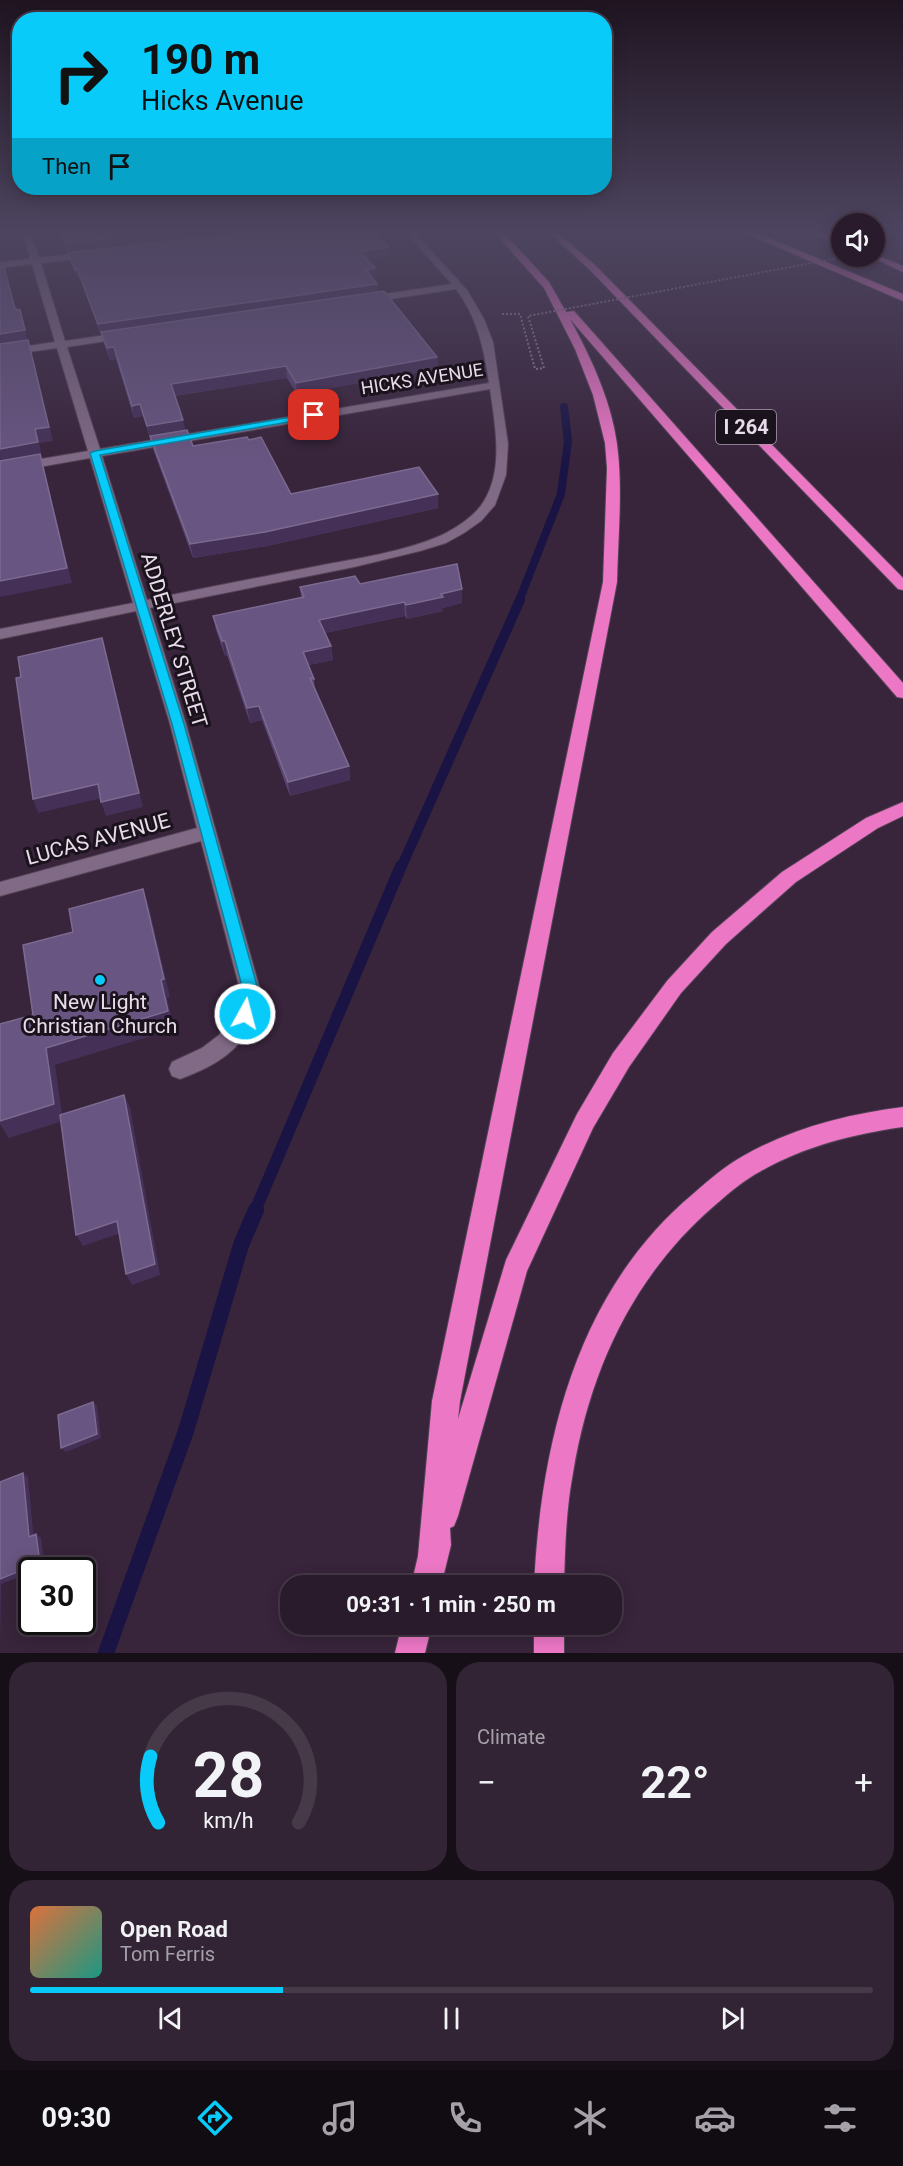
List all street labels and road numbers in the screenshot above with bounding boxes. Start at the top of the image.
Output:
street label: HICKS AVENUE [359,358,484,399]
road number: I 264 [716,410,776,444]
street label: ADDERLEY STREET [136,550,212,731]
street label: LUCAS AVENUE [23,808,173,870]

